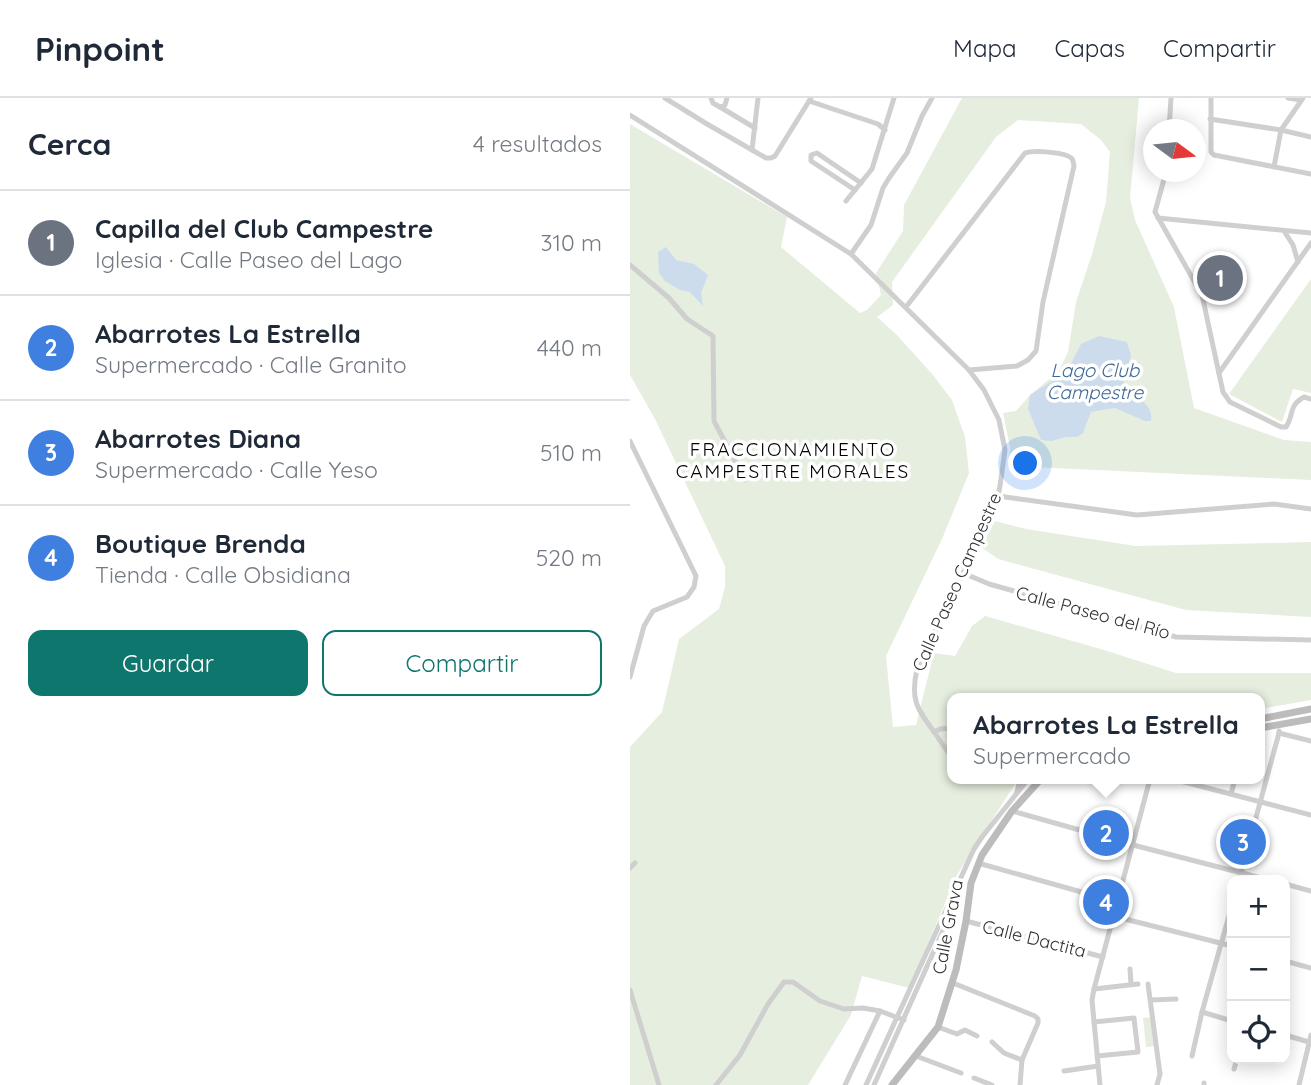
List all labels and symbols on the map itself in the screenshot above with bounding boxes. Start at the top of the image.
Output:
north arrow [1143,119,1206,182]
pin: 1 [1197,252,1243,304]
water label: Lago Club Campestre [1047,358,1145,404]
district label: FRACCIONAMIENTO CAMPESTRE MORALES [676,437,910,483]
your location [1008,446,1042,480]
street label: Calle Paseo Campestre [907,489,1006,675]
street label: Calle Paseo del Río [1013,581,1173,644]
pin: 2 [1083,807,1129,859]
pin: 3 [1220,816,1266,868]
pin: 4 [1083,876,1129,928]
street label: Calle Grava [927,878,968,976]
street label: Calle Dactita [980,915,1088,962]

